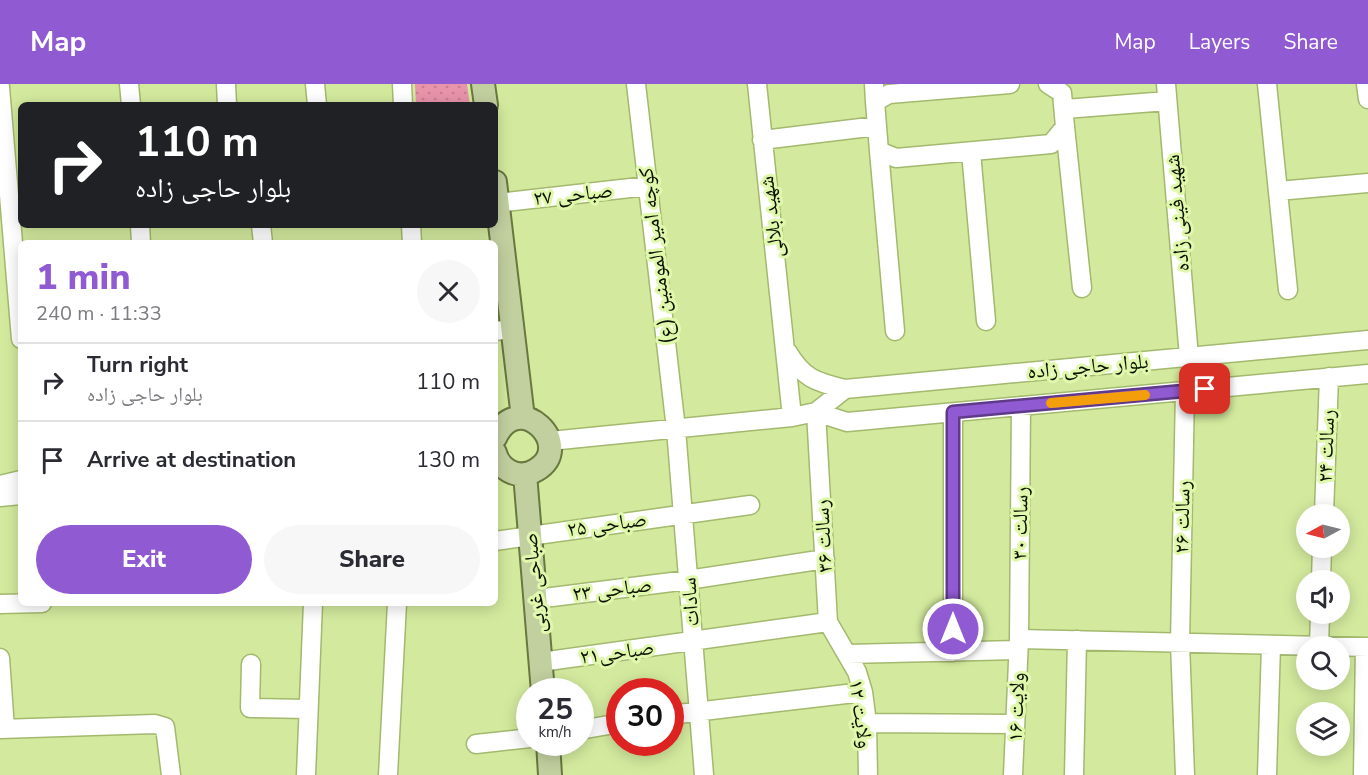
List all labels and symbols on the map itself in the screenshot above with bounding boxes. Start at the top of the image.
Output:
street label: شهید فینی زاده [1158,153,1196,273]
street label: کوچه امیر المومنین (ع) [631,166,681,346]
street label: شهید بلالی [752,174,790,260]
street label: صباحی ۲۷ [532,176,614,212]
street label: بلوار حاجی زاده [1026,347,1150,385]
pin [1179,363,1230,414]
street label: رسالت ۲۴ [1311,409,1341,483]
street label: رسالت ۲۶ [1167,480,1197,554]
street label: رسالت ۳۰ [1005,486,1035,560]
street label: رسالت ۳۶ [807,499,839,573]
north arrow [1296,504,1350,558]
street label: صباحی ۲۵ [565,505,649,543]
street label: صباحی غربی [516,532,552,634]
street label: صباحی ۲۳ [571,570,653,608]
street label: سادات [674,577,706,627]
position arrow [921,597,985,661]
street label: صباحی۲۱ [578,633,656,671]
street label: ولایت ۱۶ [1001,672,1031,742]
speed limit sign: 30 [606,678,684,756]
street label: ولایت ۱۲ [842,678,880,750]

